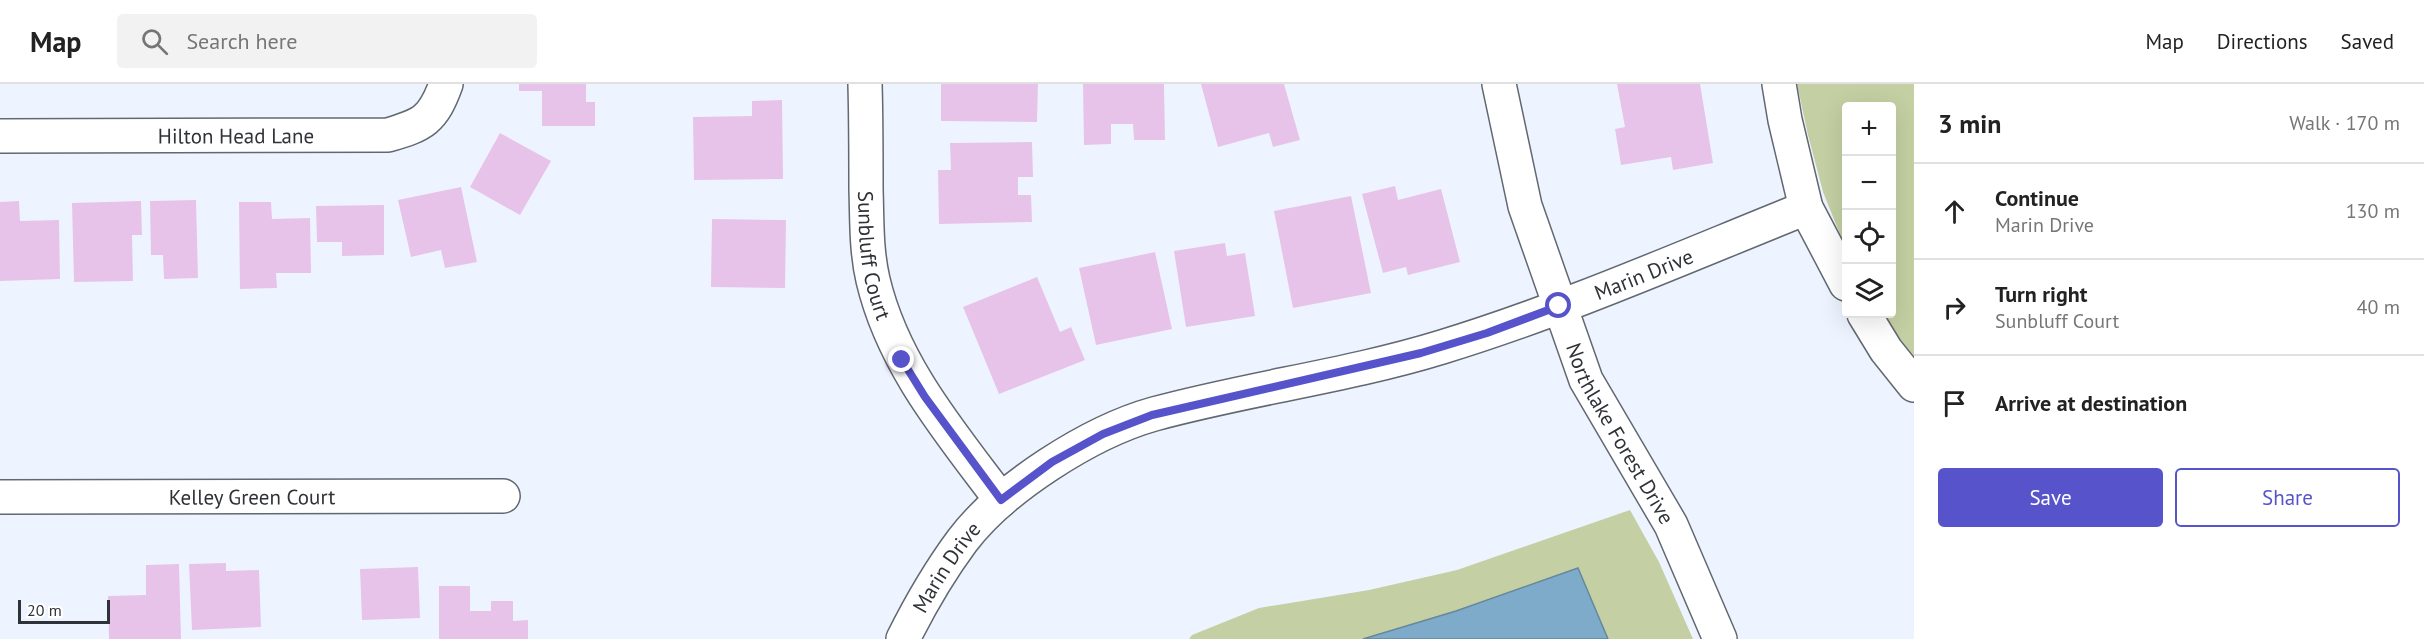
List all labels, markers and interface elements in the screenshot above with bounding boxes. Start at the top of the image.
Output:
search box [117,14,537,68]
text: Map [30,23,81,60]
icon: search [138,25,171,58]
text: Search here [186,27,297,55]
text: Map [2145,28,2184,55]
text: Directions [2217,28,2308,55]
text: Saved [2341,28,2394,55]
map controls [1842,102,1896,318]
button: + [1842,102,1896,156]
text: 3 min [1938,107,2001,140]
text: Walk · 170 m [2289,110,2400,136]
street label: Hilton Head Lane [158,122,314,149]
button: − [1842,156,1896,210]
text: Continue [1995,184,2079,212]
street label: Sunbluff Court [853,190,898,324]
icon: ahead [1938,195,1971,228]
text: 130 m [2346,198,2400,224]
button: locate [1842,210,1896,264]
text: Marin Drive [1995,212,2094,238]
street label: Marin Drive [1590,242,1697,306]
button: layers [1842,264,1896,318]
text: Turn right [1995,280,2087,308]
icon: right [1938,291,1971,324]
route start [1545,292,1571,318]
text: 40 m [2357,294,2400,320]
text: Sunbluff Court [1995,308,2119,334]
street label: Northlake Forest Drive [1560,339,1681,529]
route end [888,346,914,372]
icon: arrive [1938,387,1971,420]
text: Arrive at destination [1995,389,2187,417]
button: Save [1938,468,2163,527]
button: Share [2175,468,2400,527]
street label: Kelley Green Court [169,483,335,510]
street label: Marin Drive [906,516,986,617]
scale bar [18,597,110,624]
text: 20 m [27,600,62,620]

